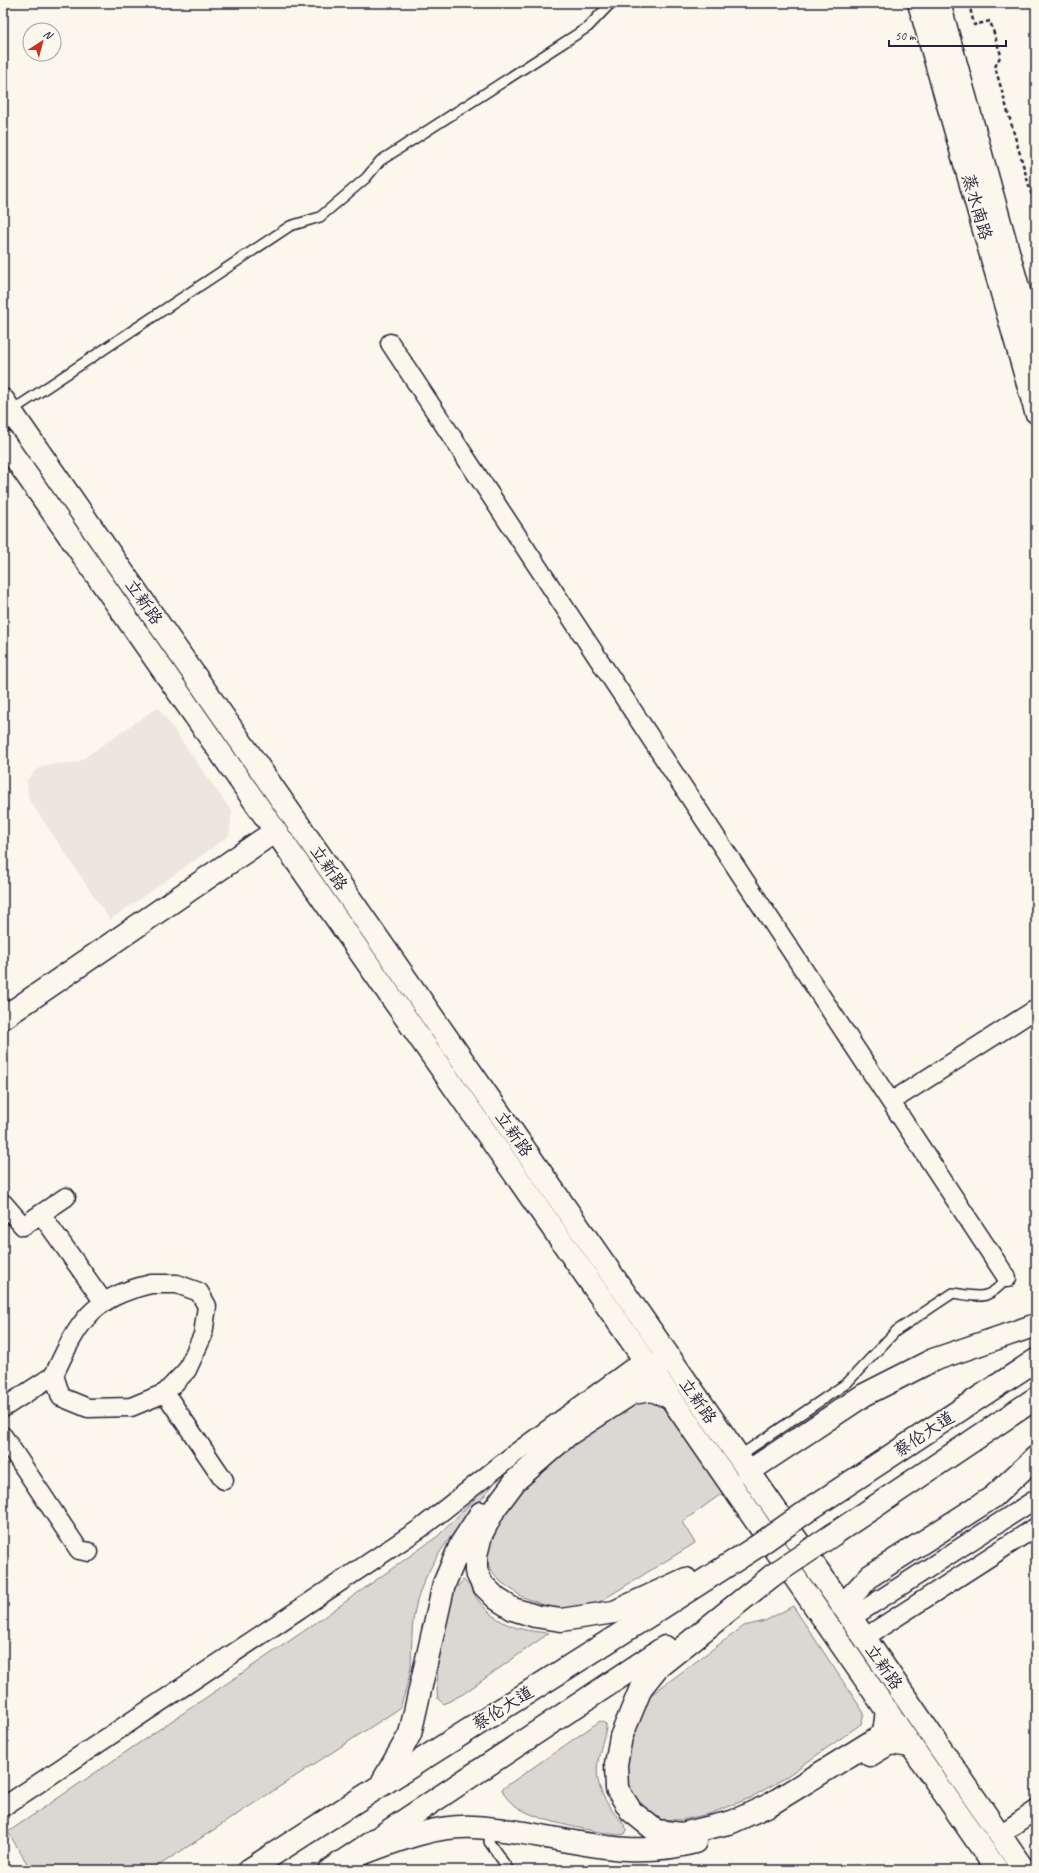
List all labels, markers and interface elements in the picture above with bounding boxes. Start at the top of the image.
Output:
north arrow [22,22,62,62]
scale bar [889,22,1006,48]
text: N [41,26,57,43]
text: 50 m [895,28,917,44]
street label: 蒸水南路 [958,171,996,243]
street label: 立新路 [121,575,167,629]
street label: 立新路 [306,841,352,895]
street label: 立新路 [491,1107,537,1161]
street label: 立新路 [675,1374,721,1428]
street label: 蔡伦大道 [890,1407,958,1461]
street label: 立新路 [861,1640,907,1694]
street label: 蔡伦大道 [469,1681,537,1735]

